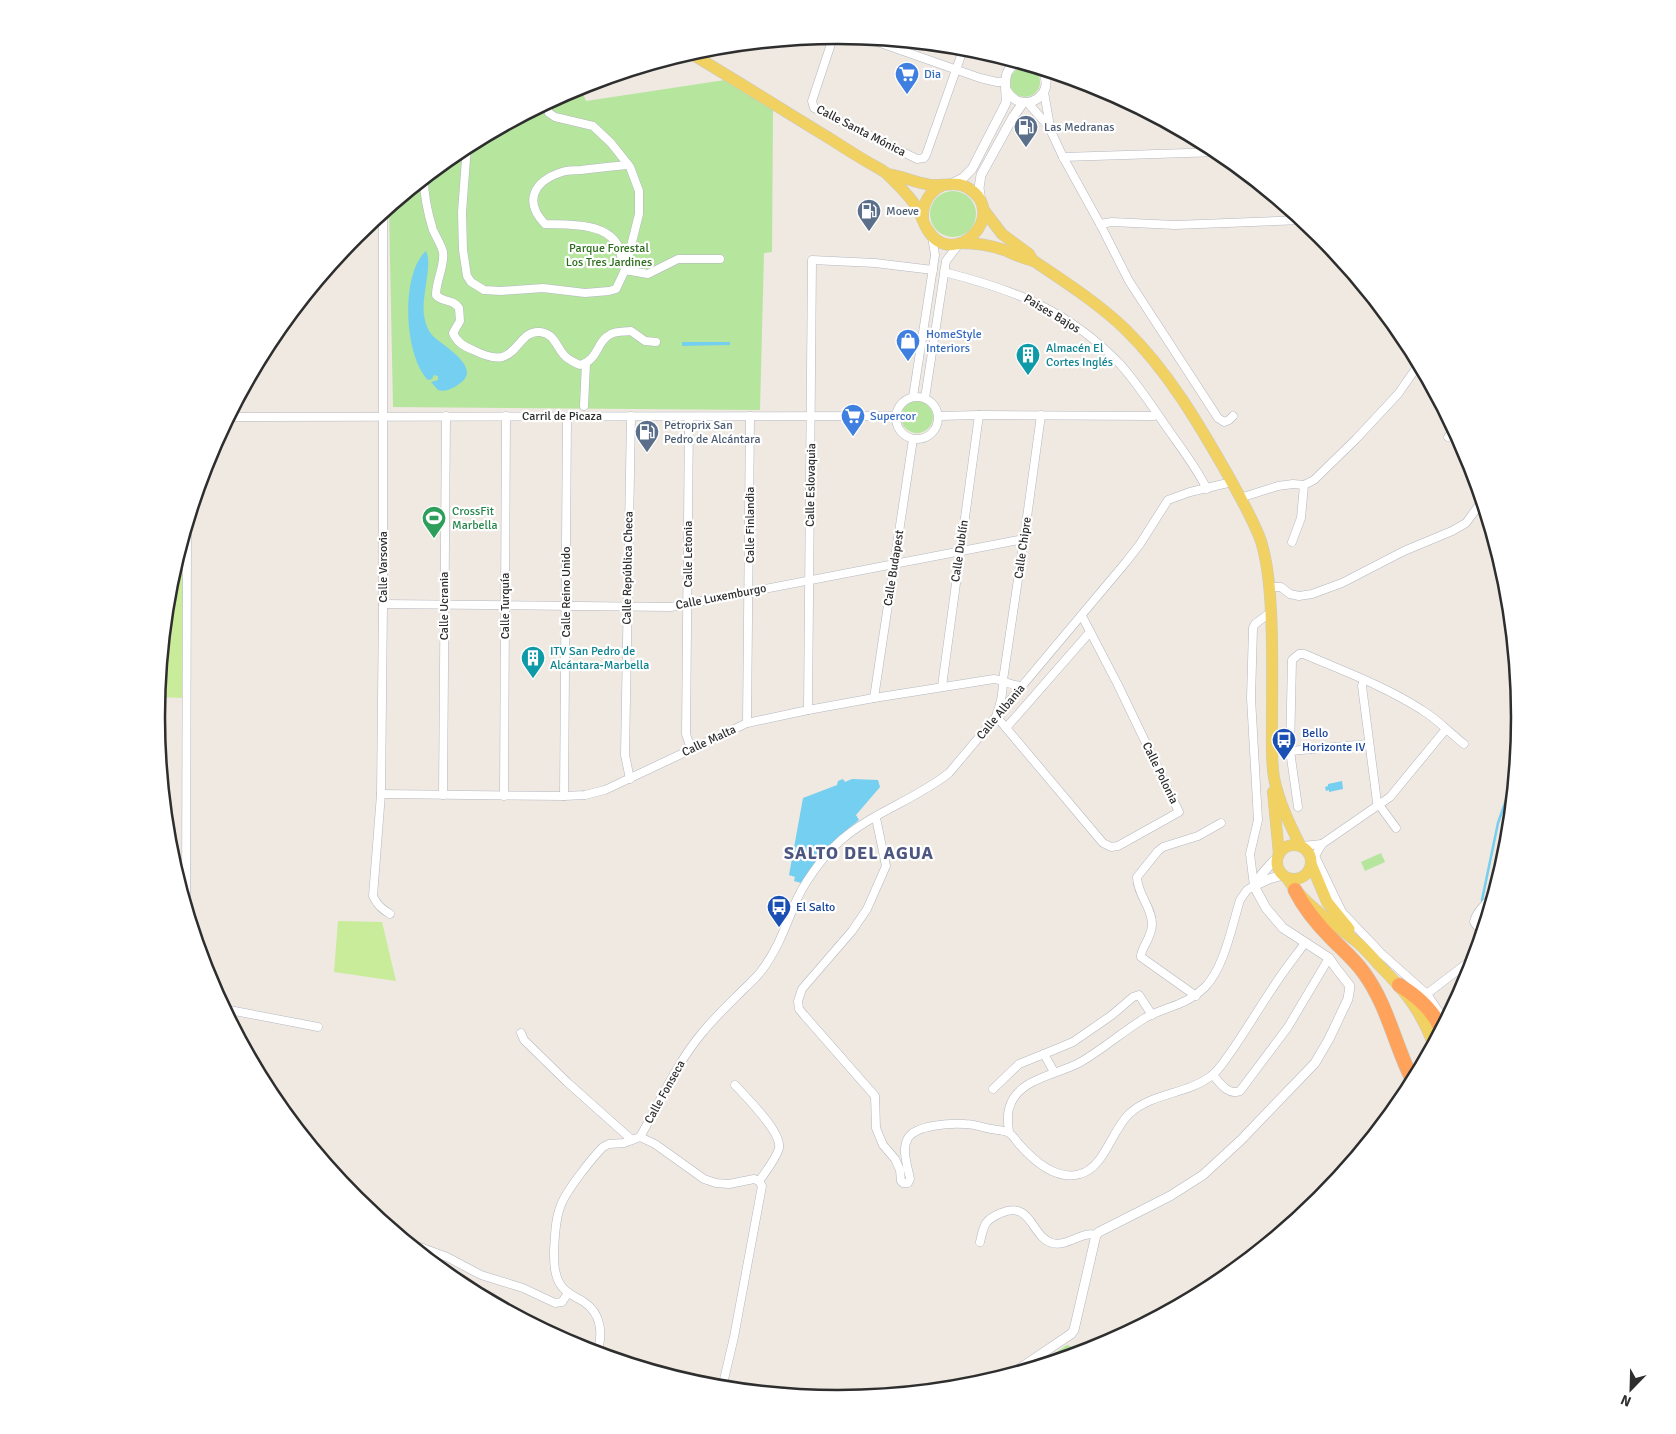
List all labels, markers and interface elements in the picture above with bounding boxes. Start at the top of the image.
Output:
supermarket icon: Dia [894,61,920,95]
place label: Dia [924,67,941,82]
street label: Calle Santa Mónica [814,102,908,160]
fuel station icon: Las Medranas [1013,114,1039,148]
place label: Las Medranas [1044,120,1114,135]
fuel station icon: Moeve [856,198,882,232]
place label: Moeve [886,204,919,219]
park label: Parque Forestal Los Tres Jardines [566,241,652,270]
street label: Paises Bajos [1021,291,1083,337]
place label: HomeStyle Interiors [926,327,982,356]
shop icon: HomeStyle Interiors [895,328,921,362]
place label: Almacén El Cortes Inglés [1046,341,1113,370]
building icon: Almacén El Cortes Inglés [1015,342,1041,376]
supermarket icon: Supercor [840,403,866,437]
street label: Carril de Picaza [522,409,602,424]
place label: Supercor [870,409,917,424]
place label: Petroprix San Pedro de Alcántara [664,418,761,447]
fuel station icon: Petroprix San Pedro de Alcántara [634,419,660,453]
street label: Calle Eslovaquia [803,443,819,527]
street label: Calle Finlandia [743,487,758,563]
place label: CrossFit Marbella [452,504,498,533]
sports icon: CrossFit Marbella [421,505,447,539]
street label: Calle República Checa [620,511,636,625]
street label: Calle Chipre [1011,516,1035,580]
street label: Calle Dublín [948,519,972,583]
street label: Calle Letonia [681,521,696,587]
street label: Calle Budapest [881,529,907,607]
street label: Calle Varsovia [376,531,391,603]
street label: Calle Reino Unido [559,547,574,637]
street label: Calle Ucrania [437,572,452,640]
street label: Calle Turquía [498,573,513,639]
street label: Calle Luxemburgo [674,581,768,613]
place label: ITV San Pedro de Alcántara-Marbella [550,644,649,673]
building icon: ITV San Pedro de Alcántara-Marbella [520,645,546,679]
street label: Calle Albania [973,681,1029,743]
street label: Calle Malta [680,722,738,760]
place label: Bello Horizonte IV [1302,726,1365,755]
bus stop icon: Bello Horizonte IV [1271,727,1297,761]
street label: Calle Polonia [1139,740,1181,806]
district label: SALTO DEL AGUA [784,842,934,864]
bus stop icon: El Salto [766,894,792,928]
place label: El Salto [796,900,835,915]
street label: Calle Fonseca [641,1058,689,1126]
north arrow [1606,1364,1656,1414]
text: N [1618,1391,1634,1410]

